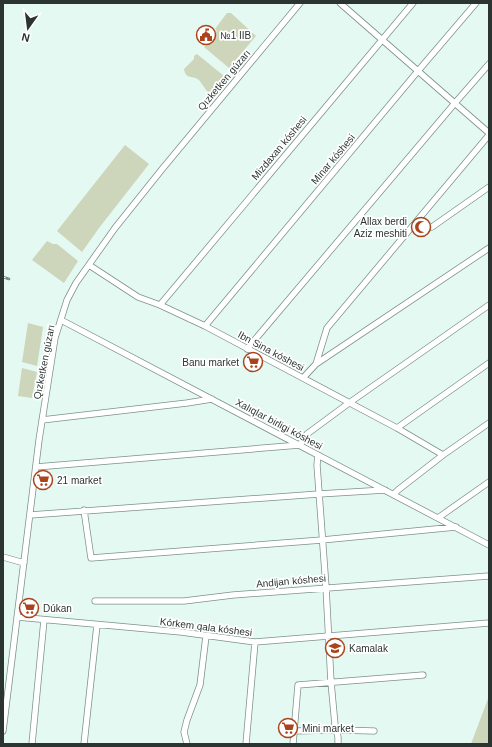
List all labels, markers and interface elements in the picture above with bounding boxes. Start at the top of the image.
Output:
north arrow [8,8,48,48]
public building icon: №1 IIB [195,24,217,46]
place label: №1 IIB [220,30,252,41]
text: N [20,31,31,44]
street label: Qızketken gúzarı [195,48,253,112]
street label: Mizdaxan kóshesi [249,114,309,182]
street label: Minar kóshesi [309,132,357,186]
place label: Allax berdi Aziz meshiti [354,216,407,239]
mosque icon: Allax berdi Aziz meshiti [410,216,432,238]
street label: Qızketken gúzarı [31,324,57,400]
street label: Ibn Sina kóshesi [236,329,306,373]
supermarket icon: Banu market [242,351,264,373]
place label: Banu market [182,357,239,368]
street label: Xalıqlar birligi kóshesi [234,396,324,452]
supermarket icon: 21 market [32,469,54,491]
place label: 21 market [57,475,102,486]
street label: Andijan kóshesi [256,572,326,590]
supermarket icon: Dúkan [18,597,40,619]
place label: Dúkan [43,603,72,614]
street label: Kórkem qala kóshesi [159,616,253,638]
school or university icon: Kamalak [324,637,346,659]
place label: Kamalak [349,643,389,654]
supermarket icon: Mini market [277,717,299,739]
place label: Mini market [302,723,354,734]

